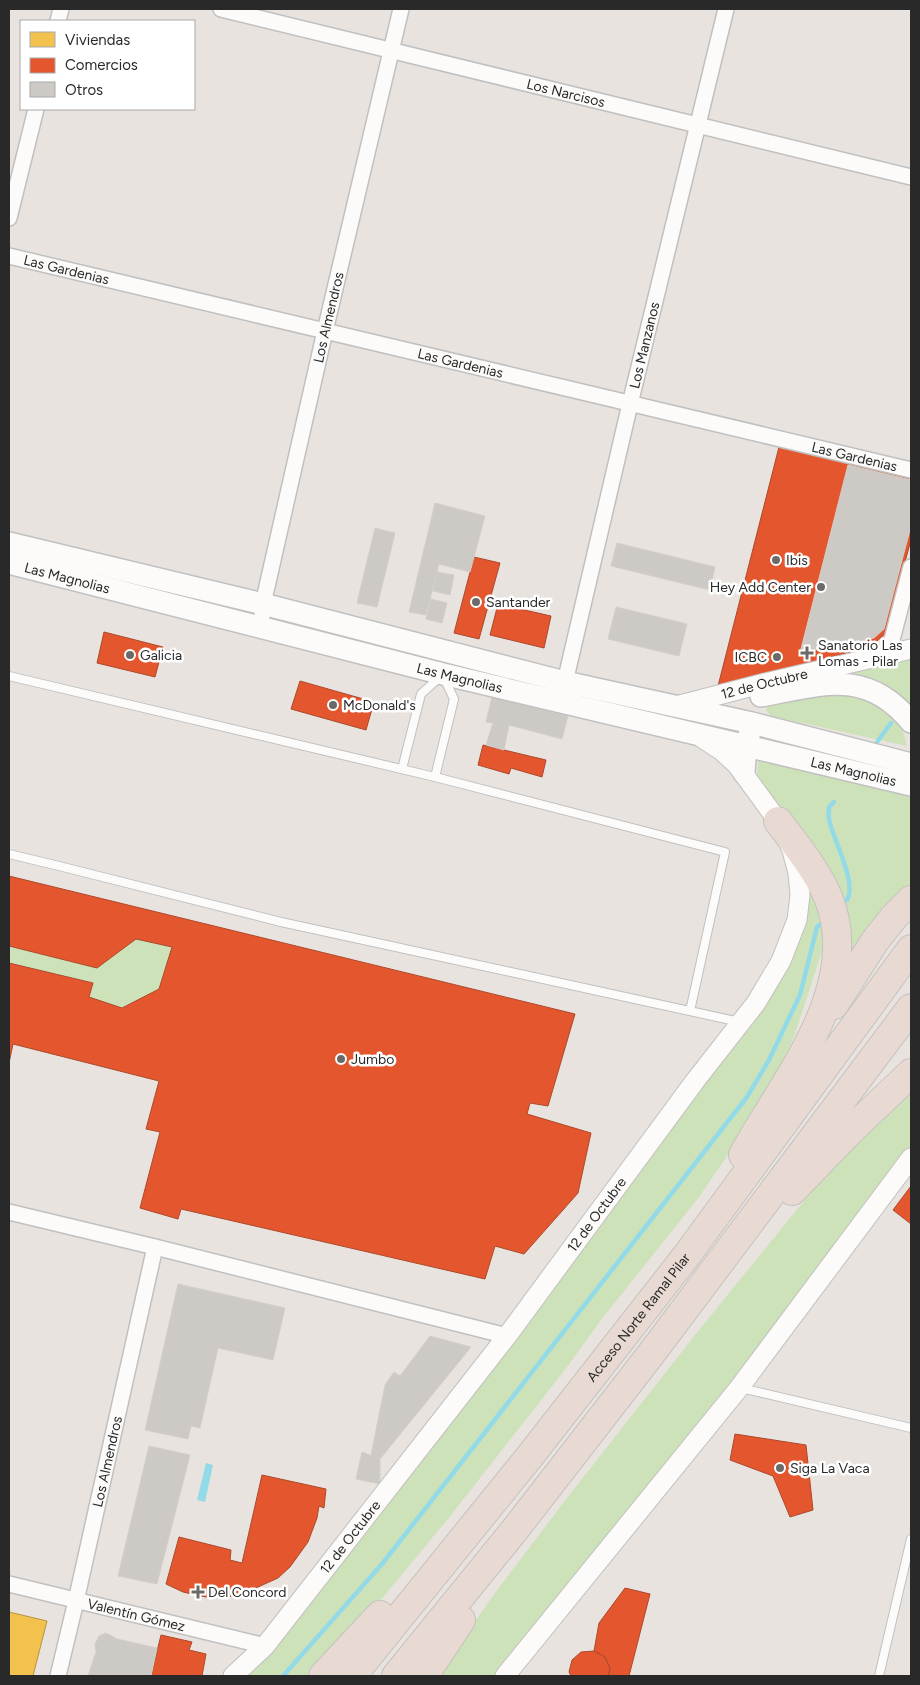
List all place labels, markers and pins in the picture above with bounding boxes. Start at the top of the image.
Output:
place label: Ibis [786,552,808,569]
marker: Ibis [770,554,782,566]
place label: Hey Add Center [710,579,811,596]
marker: Hey Add Center [815,581,827,593]
place label: Santander [486,594,551,611]
marker: Santander [470,596,482,608]
place label: Sanatorio Las Lomas - Pilar [818,637,903,670]
marker: Sanatorio Las Lomas - Pilar [800,646,814,660]
place label: Galicia [140,647,182,664]
marker: Galicia [124,649,136,661]
place label: ICBC [734,649,767,666]
marker: ICBC [771,651,783,663]
place label: McDonald's [343,697,416,714]
marker: McDonald's [327,699,339,711]
place label: Jumbo [351,1051,394,1068]
marker: Jumbo [335,1053,347,1065]
place label: Siga La Vaca [790,1460,870,1477]
marker: Siga La Vaca [774,1462,786,1474]
place label: Del Concord [208,1584,286,1601]
marker: Del Concord [192,1586,204,1598]

